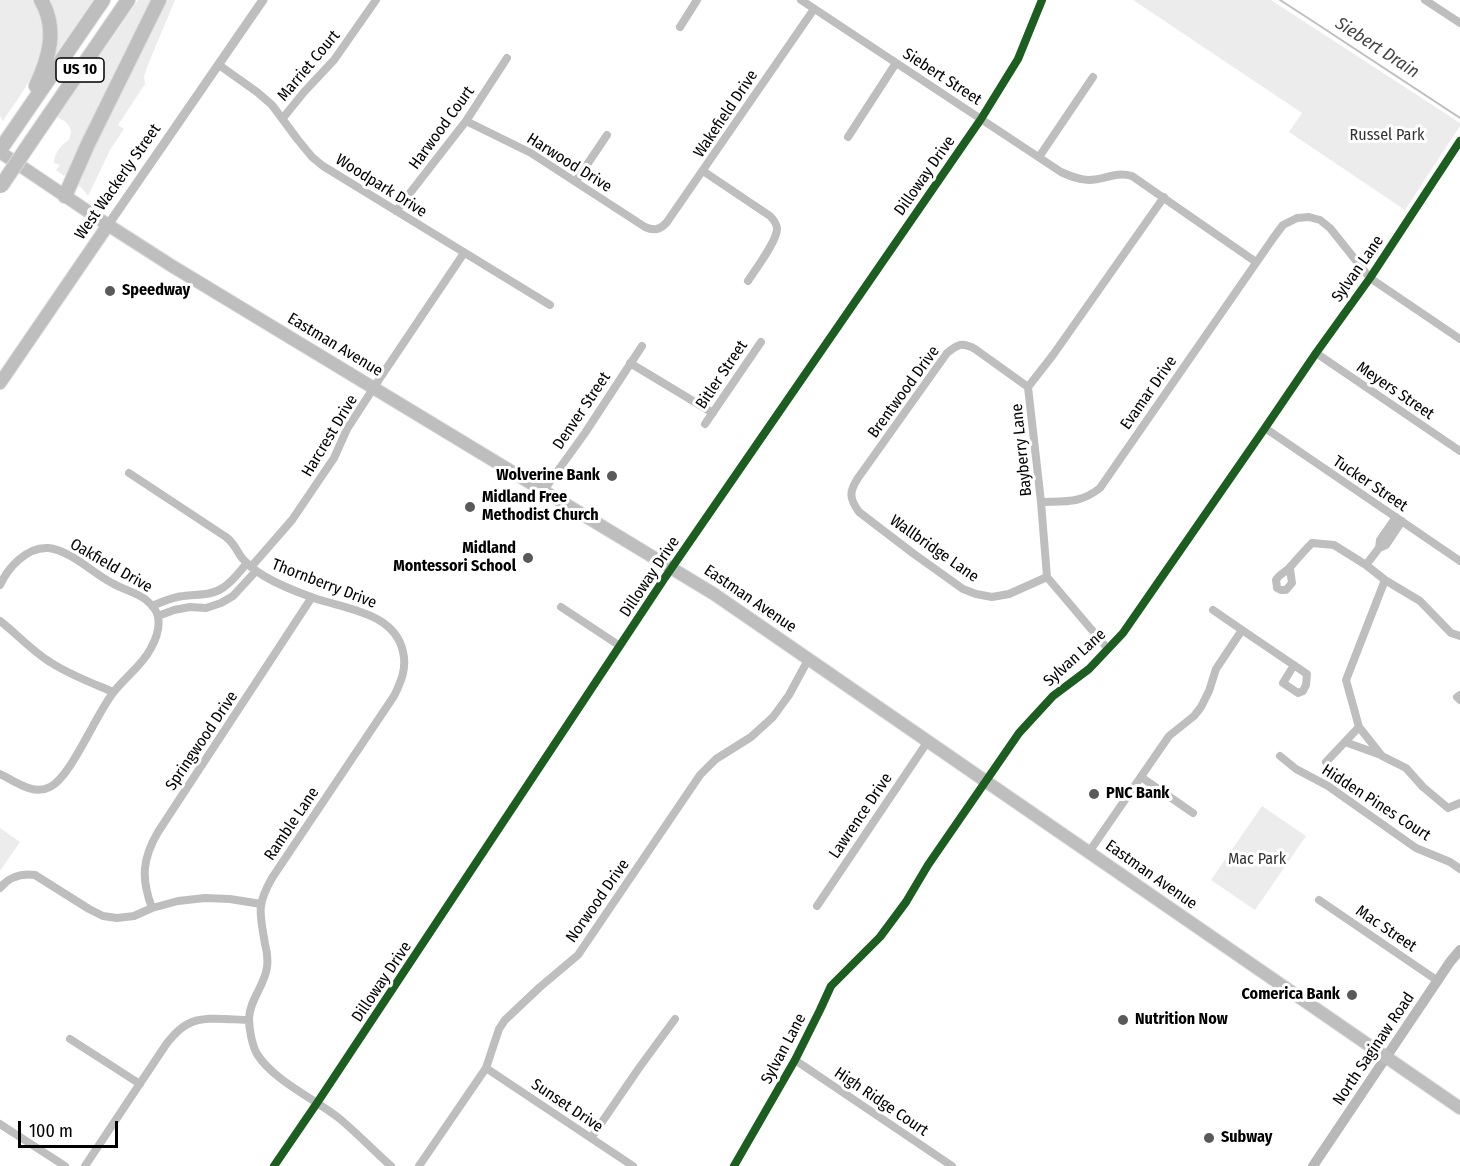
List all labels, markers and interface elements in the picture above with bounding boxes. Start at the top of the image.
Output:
water label: Siebert Drain [1331,13,1423,83]
street label: Marriet Court [274,27,344,105]
street label: Siebert Street [899,44,985,110]
road number: US 10 [56,58,104,82]
street label: Wakefield Drive [690,67,762,161]
street label: Harwood Court [405,83,479,173]
street label: West Wackerly Street [71,120,165,244]
park label: Russel Park [1350,126,1424,146]
street label: Harwood Drive [523,129,615,197]
street label: Dilloway Drive [891,133,959,219]
street label: Woodpark Drive [332,150,430,222]
street label: Sylvan Lane [1328,232,1388,306]
place label: Speedway [122,281,190,301]
marker: Speedway [103,284,117,298]
street label: Eastman Avenue [284,309,386,381]
street label: Bitler Street [692,337,752,413]
street label: Brentwood Drive [864,342,944,442]
street label: Evamar Drive [1117,353,1181,433]
street label: Meyers Street [1353,358,1437,424]
street label: Denver Street [549,369,615,453]
street label: Harcrest Drive [298,392,362,480]
street label: Bayberry Lane [1008,403,1036,497]
street label: Tucker Street [1329,452,1411,516]
place label: Wolverine Bank [496,466,600,486]
marker: Wolverine Bank [605,469,619,483]
place label: Midland Free Methodist Church [482,488,599,526]
marker: Midland Free Methodist Church [463,500,477,514]
street label: Wallbridge Lane [886,511,982,587]
street label: Dilloway Drive [616,533,684,621]
street label: Oakfield Drive [66,535,156,597]
place label: Midland Montessori School [393,539,516,577]
marker: Midland Montessori School [521,551,535,565]
street label: Thornberry Drive [269,555,379,613]
street label: Eastman Avenue [700,561,800,637]
street label: Sylvan Lane [1040,625,1110,691]
street label: Springwood Drive [162,688,242,794]
street label: Hidden Pines Court [1318,761,1434,845]
street label: Lawrence Drive [825,770,897,862]
street label: Ramble Lane [261,784,323,864]
place label: PNC Bank [1106,784,1169,804]
marker: PNC Bank [1087,787,1101,801]
street label: Eastman Avenue [1101,836,1201,914]
park label: Mac Park [1228,850,1286,870]
street label: Norwood Drive [562,856,634,946]
street label: Mac Street [1352,902,1420,956]
street label: Dilloway Drive [348,938,416,1026]
place label: Comerica Bank [1242,985,1340,1005]
marker: Comerica Bank [1345,988,1359,1002]
street label: North Saginaw Road [1329,989,1419,1109]
street label: Sylvan Lane [757,1010,811,1088]
place label: Nutrition Now [1135,1010,1228,1030]
marker: Nutrition Now [1116,1013,1130,1027]
street label: High Ridge Court [830,1064,932,1140]
street label: Sunset Drive [528,1075,606,1137]
scale bar [21,1109,122,1147]
text: 100 m [29,1120,73,1142]
place label: Subway [1221,1128,1272,1148]
marker: Subway [1202,1131,1216,1145]

